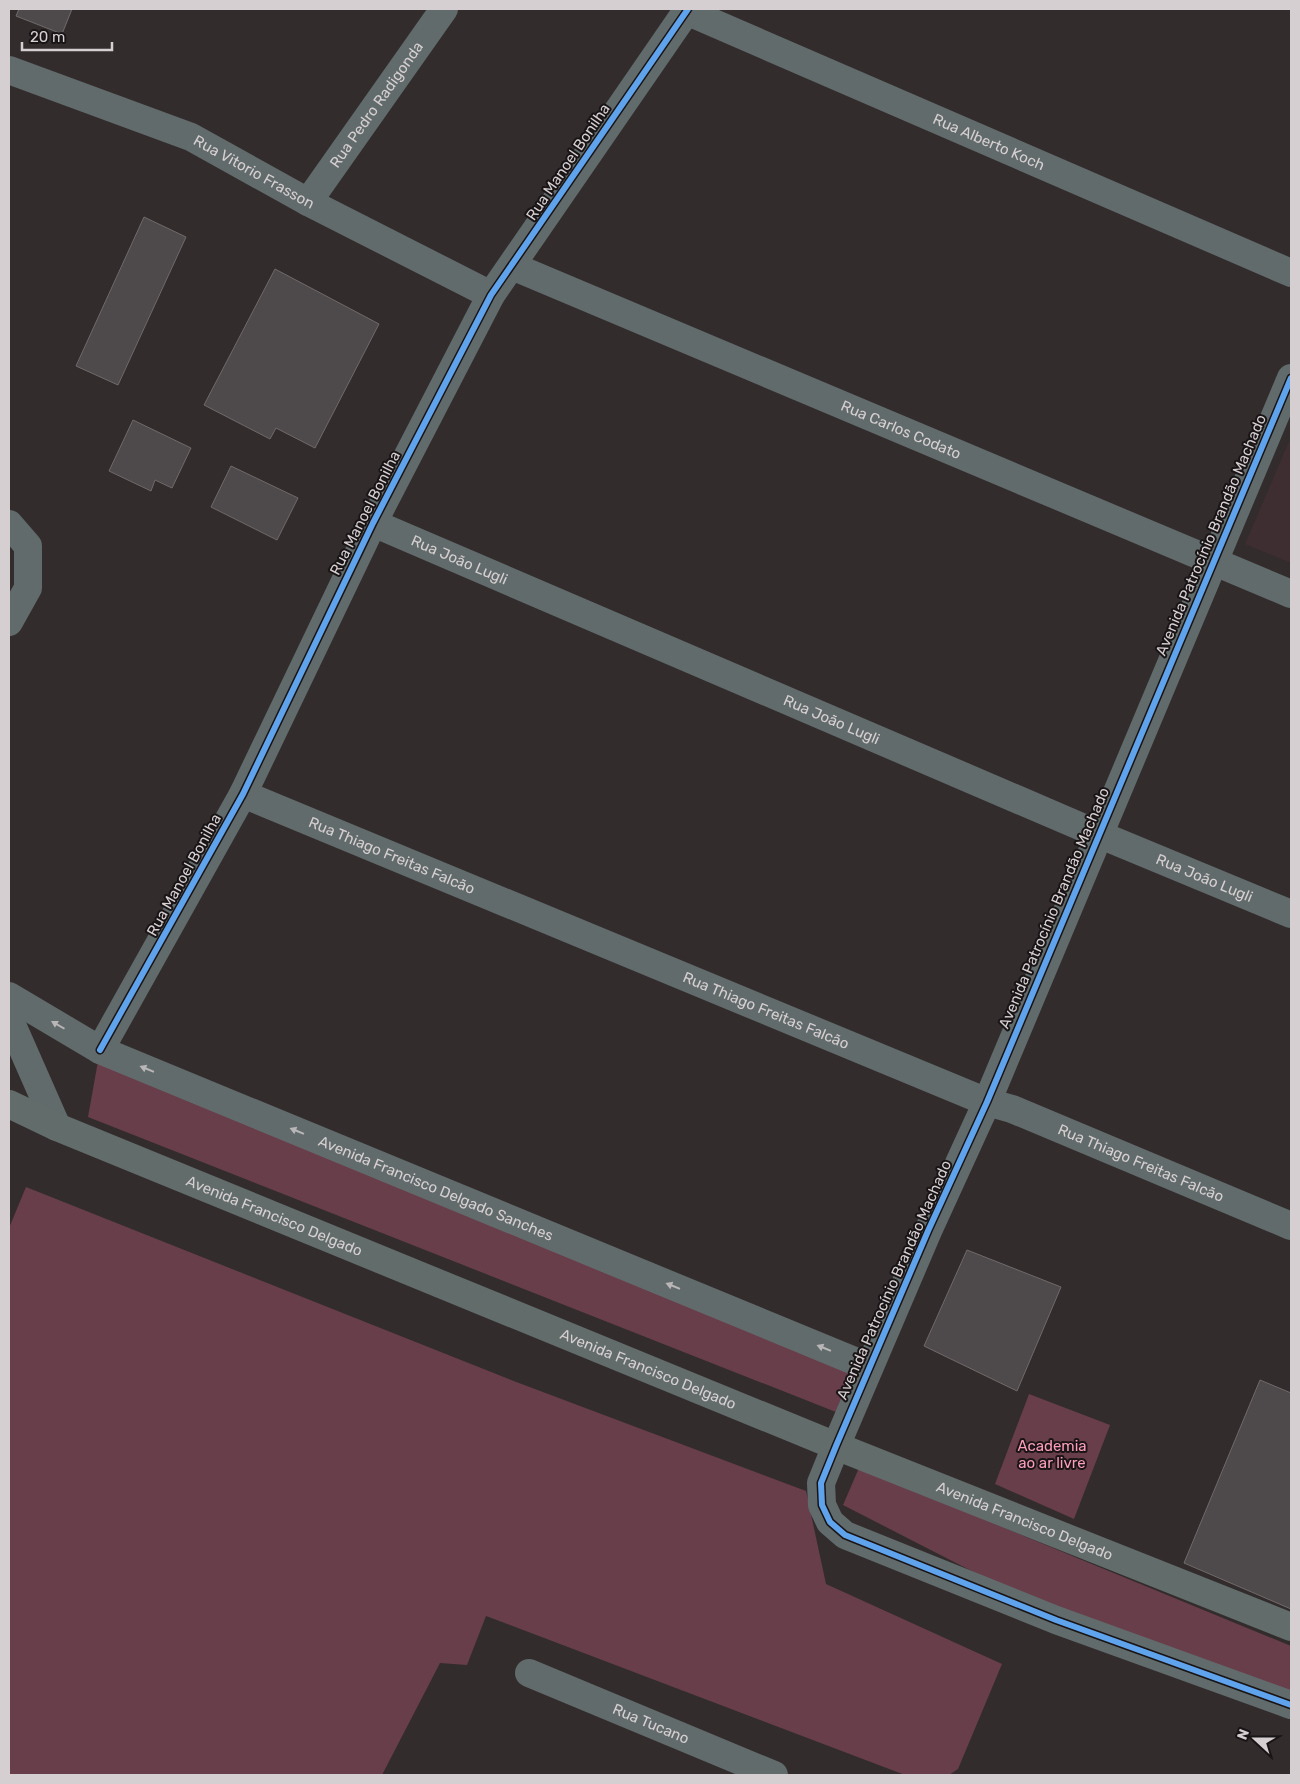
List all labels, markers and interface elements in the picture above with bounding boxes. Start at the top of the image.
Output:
scale bar [22,20,112,52]
text: 20 m [30,28,65,46]
street label: Rua Pedro Radigonda [326,38,427,171]
street label: Rua Manoel Bonilha [522,100,614,224]
street label: Rua Alberto Koch [930,110,1047,174]
street label: Rua Vitorio Frasson [190,131,317,213]
street label: Rua Carlos Codato [838,396,964,463]
street label: Avenida Patrocínio Brandão Machado [1152,412,1270,658]
street label: Rua Manoel Bonilha [326,448,404,578]
street label: Rua João Lugli [408,531,510,589]
street label: Rua João Lugli [781,691,882,748]
street label: Avenida Patrocínio Brandão Machado [995,785,1113,1031]
street label: Rua Manoel Bonilha [143,811,225,939]
street label: Rua Thiago Freitas Falcão [306,813,478,898]
street label: Rua João Lugli [1153,850,1255,906]
street label: Rua Thiago Freitas Falcão [680,968,852,1053]
one-way arrow [51,1021,64,1030]
one-way arrow [139,1064,154,1072]
street label: Rua Thiago Freitas Falcão [1055,1120,1227,1206]
one-way arrow [290,1126,304,1134]
street label: Avenida Francisco Delgado Sanches [316,1132,556,1245]
street label: Avenida Patrocínio Brandão Machado [833,1158,955,1402]
street label: Avenida Francisco Delgado [184,1172,365,1260]
one-way arrow [666,1282,680,1290]
street label: Avenida Francisco Delgado [557,1325,739,1413]
one-way arrow [817,1344,831,1352]
park label: Academia ao ar livre [1017,1437,1087,1472]
street label: Avenida Francisco Delgado [934,1478,1116,1564]
street label: Rua Tucano [610,1700,692,1748]
north arrow [1230,1714,1280,1764]
text: N [1234,1727,1253,1742]

